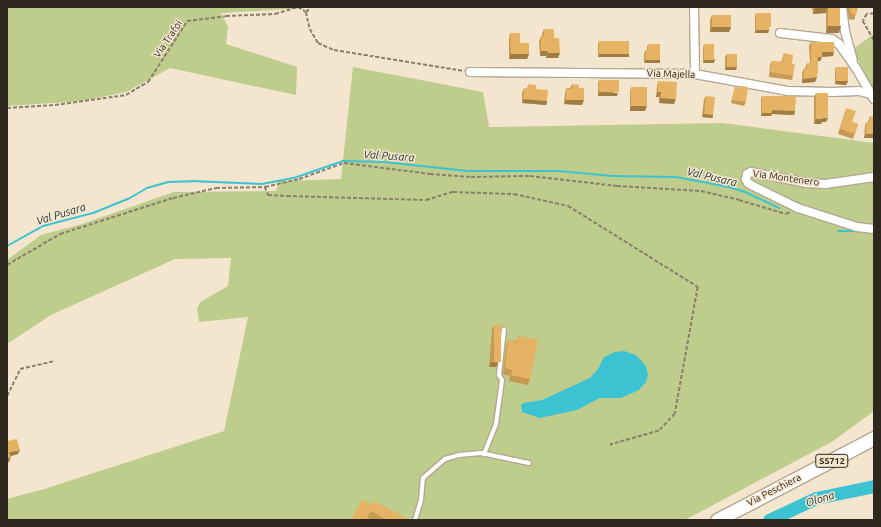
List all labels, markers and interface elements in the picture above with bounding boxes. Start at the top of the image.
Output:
street label: Via Trafoi [151,18,185,60]
street label: Via Majella [646,67,696,81]
water label: Val Pusara [363,148,415,164]
water label: Val Pusara [686,165,738,189]
street label: Via Montenero [752,167,820,189]
water label: Val Pusara [35,200,87,228]
road number: SS712 [815,454,849,468]
street label: Via Peschiera [745,471,803,509]
water label: Olona [804,488,836,510]

